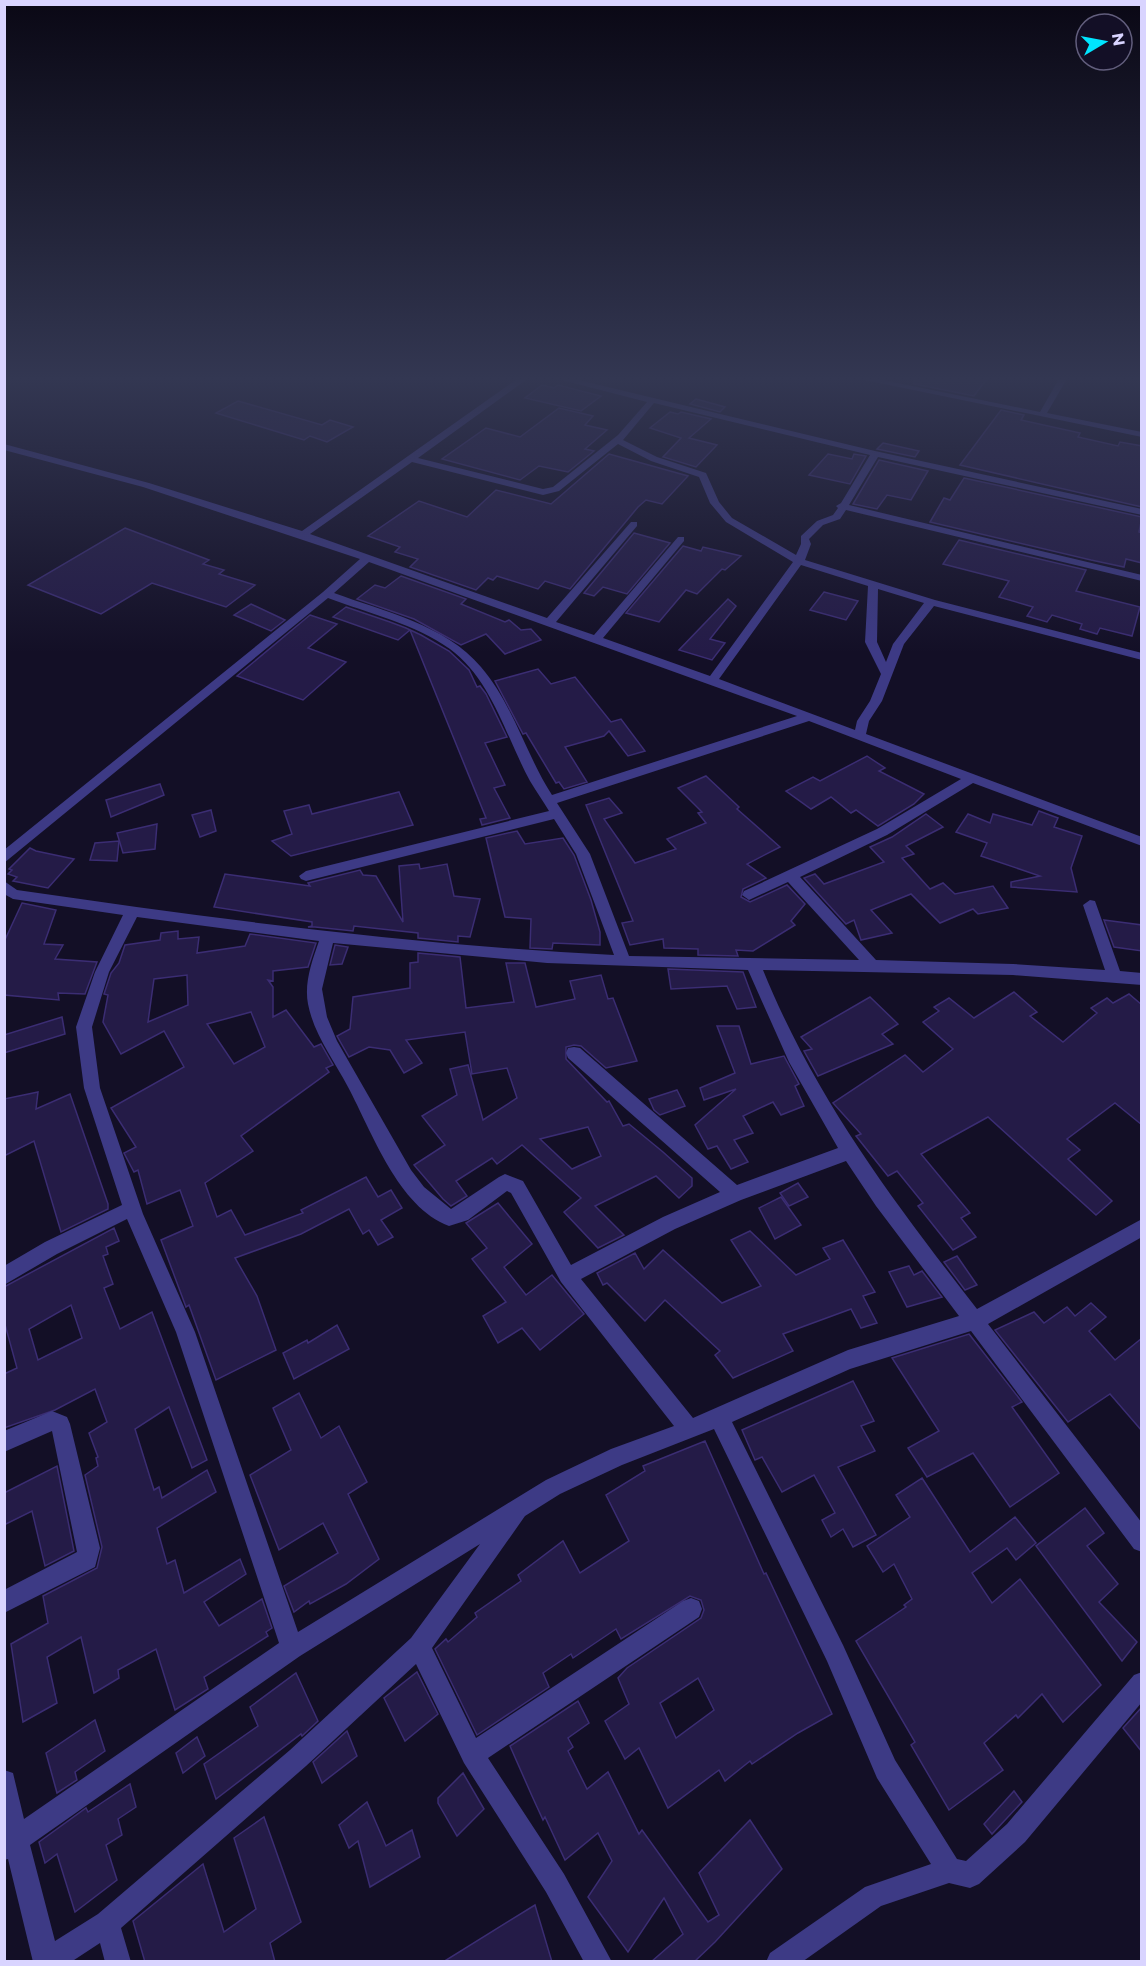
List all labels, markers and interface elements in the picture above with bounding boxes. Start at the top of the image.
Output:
north arrow [1074,12,1134,72]
text: N [1108,31,1129,48]

